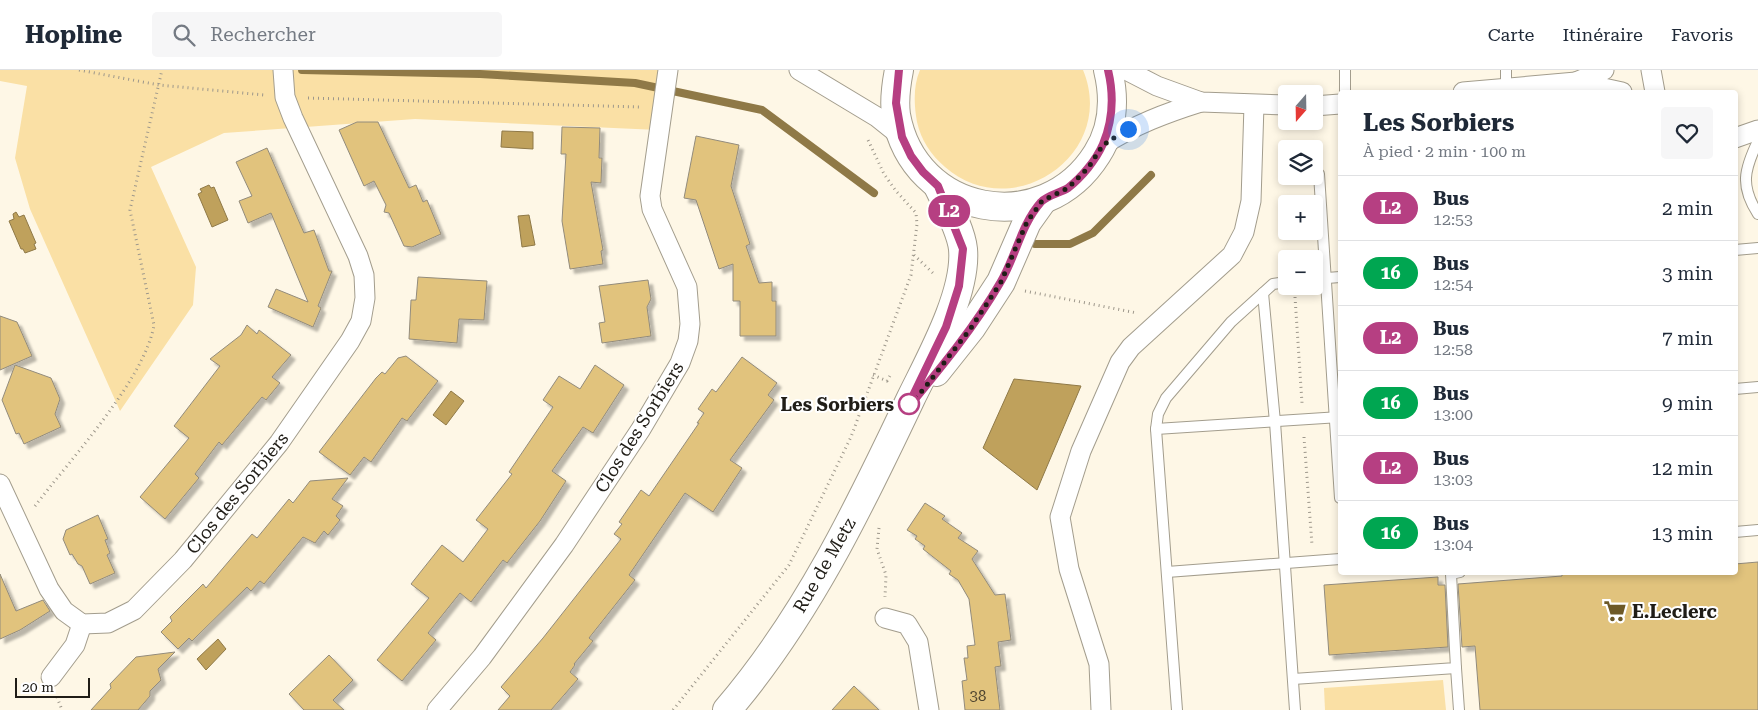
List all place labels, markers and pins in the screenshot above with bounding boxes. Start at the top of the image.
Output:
marker: Les Sorbiers [898,393,920,415]
place label: Les Sorbiers [780,394,894,415]
supermarket icon: E.Leclerc [1602,598,1628,624]
place label: E.Leclerc [1632,601,1717,622]

